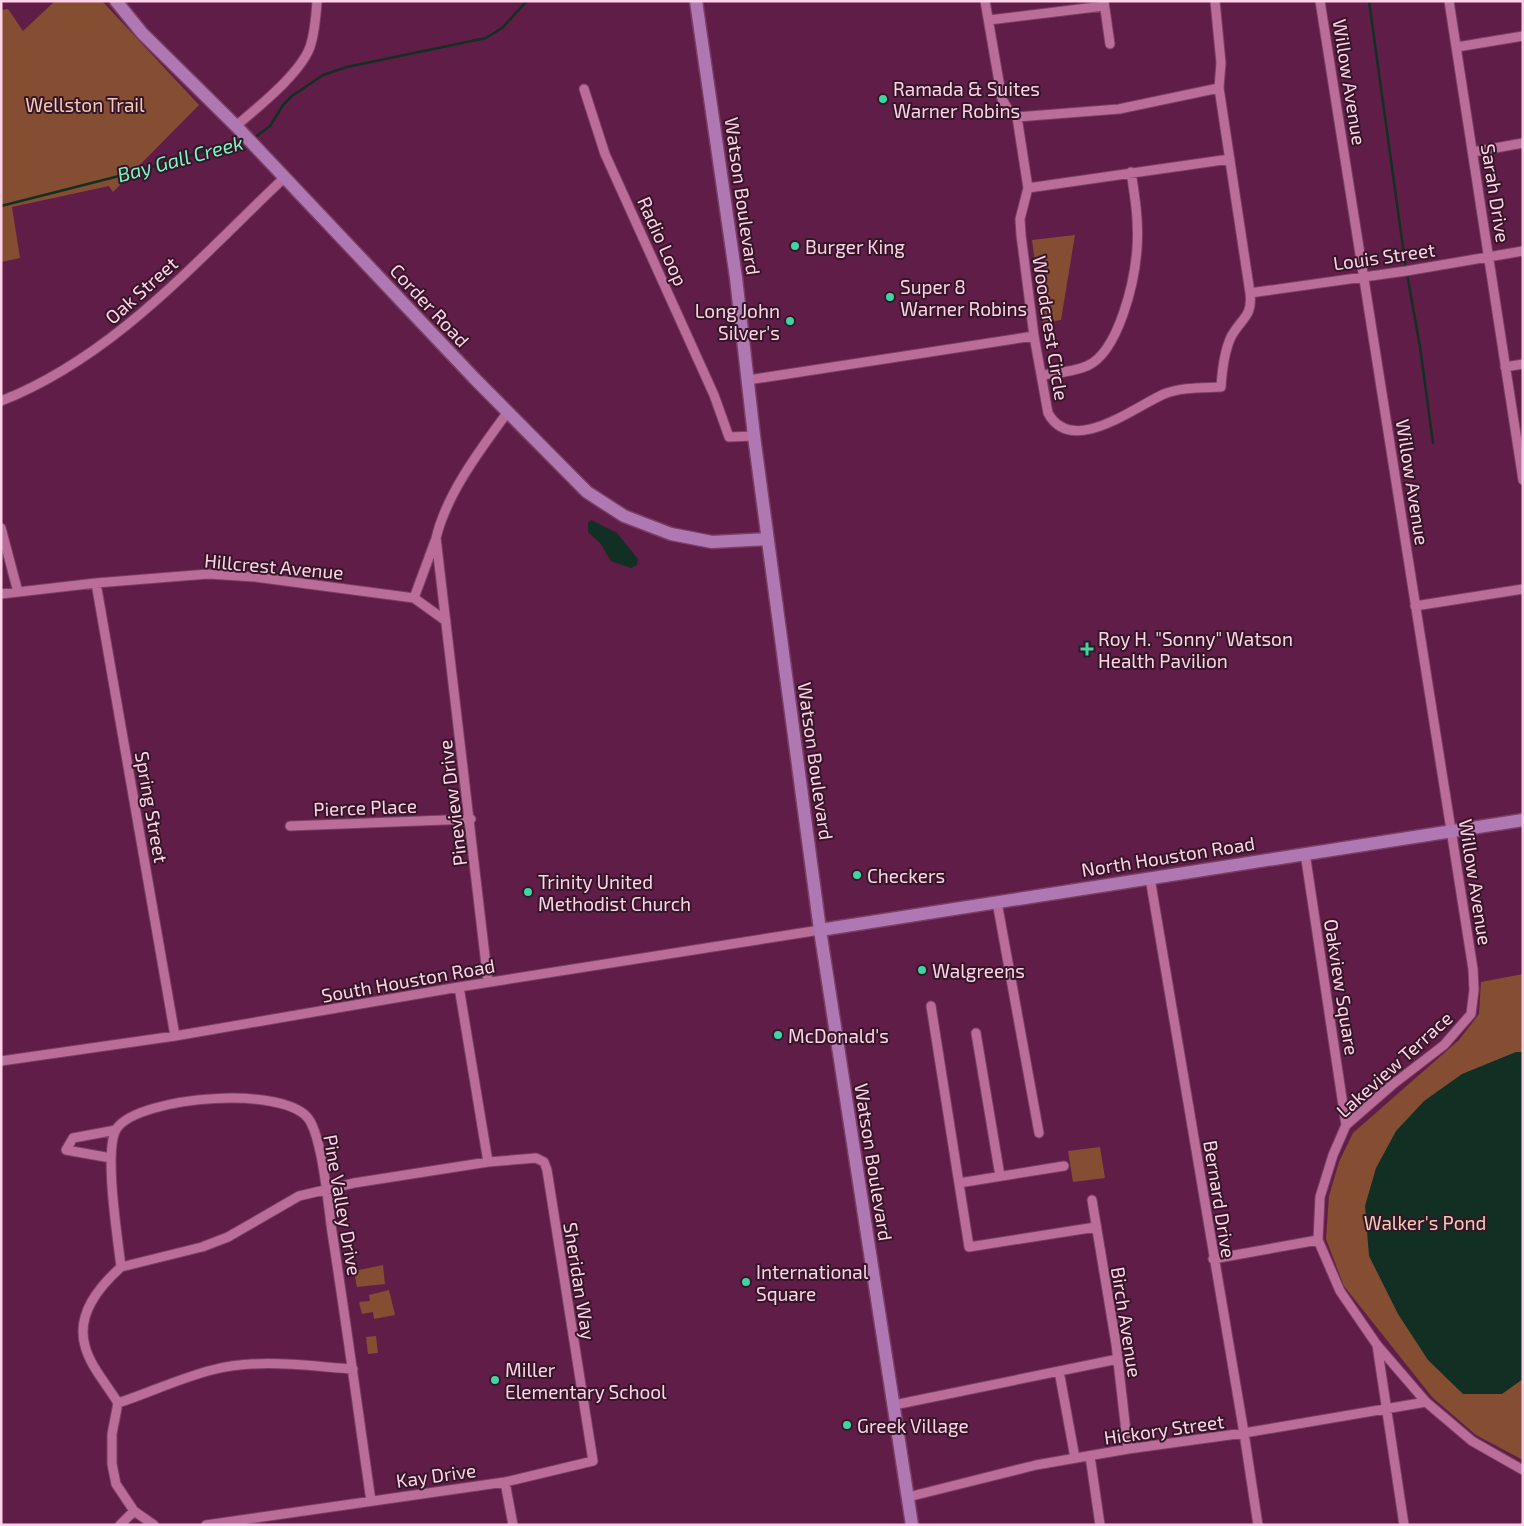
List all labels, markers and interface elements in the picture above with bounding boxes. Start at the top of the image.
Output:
street label: Willow Avenue [1329,17,1371,147]
place label: Ramada & Suites Warner Robins [893,77,1040,122]
park label: Wellston Trail [25,93,145,116]
marker: Ramada & Suites Warner Robins [877,93,889,105]
street label: Watson Boulevard [721,116,765,276]
water label: Bay Gall Creek [114,130,246,187]
street label: Sarah Drive [1477,142,1515,244]
street label: Radio Loop [633,193,693,289]
place label: Burger King [805,235,905,258]
street label: Louis Street [1332,237,1436,275]
marker: Burger King [789,240,801,252]
street label: Oak Street [100,251,182,329]
street label: Woodcrest Circle [1028,254,1074,402]
street label: Corder Road [386,259,474,351]
place label: Super 8 Warner Robins [900,275,1027,320]
marker: Super 8 Warner Robins [884,291,896,303]
place label: Long John Silver's [695,299,780,344]
marker: Long John Silver's [784,315,796,327]
street label: Willow Avenue [1392,417,1434,547]
street label: Hillcrest Avenue [203,548,345,584]
place label: Roy H. "Sonny" Watson Health Pavilion [1098,627,1293,672]
marker: Roy H. "Sonny" Watson Health Pavilion [1080,642,1094,656]
street label: Watson Boulevard [794,681,838,841]
street label: Pineview Drive [433,739,471,867]
street label: Spring Street [131,750,173,864]
street label: Pierce Place [313,794,417,820]
street label: Willow Avenue [1455,817,1497,947]
street label: North Houston Road [1080,831,1256,881]
place label: Checkers [867,864,945,887]
marker: Checkers [851,869,863,881]
place label: Trinity United Methodist Church [538,870,691,915]
marker: Trinity United Methodist Church [522,886,534,898]
street label: Oakview Square [1320,917,1364,1057]
street label: South Houston Road [319,953,497,1007]
place label: Walgreens [932,959,1025,982]
marker: Walgreens [916,964,928,976]
street label: Lakeview Terrace [1331,1006,1457,1122]
place label: McDonald's [788,1024,889,1047]
marker: McDonald's [772,1029,784,1041]
street label: Watson Boulevard [850,1082,898,1242]
street label: Pine Valley Drive [319,1133,367,1277]
street label: Bernard Drive [1199,1139,1241,1259]
park label: Walker's Pond [1364,1211,1486,1234]
street label: Sheridan Way [559,1221,601,1341]
place label: International Square [756,1260,869,1305]
street label: Birch Avenue [1107,1265,1147,1379]
marker: International Square [740,1276,752,1288]
place label: Miller Elementary School [505,1358,667,1403]
marker: Miller Elementary School [489,1374,501,1386]
street label: Hickory Street [1102,1409,1226,1449]
place label: Greek Village [857,1414,969,1437]
marker: Greek Village [841,1419,853,1431]
street label: Kay Drive [394,1458,478,1492]

